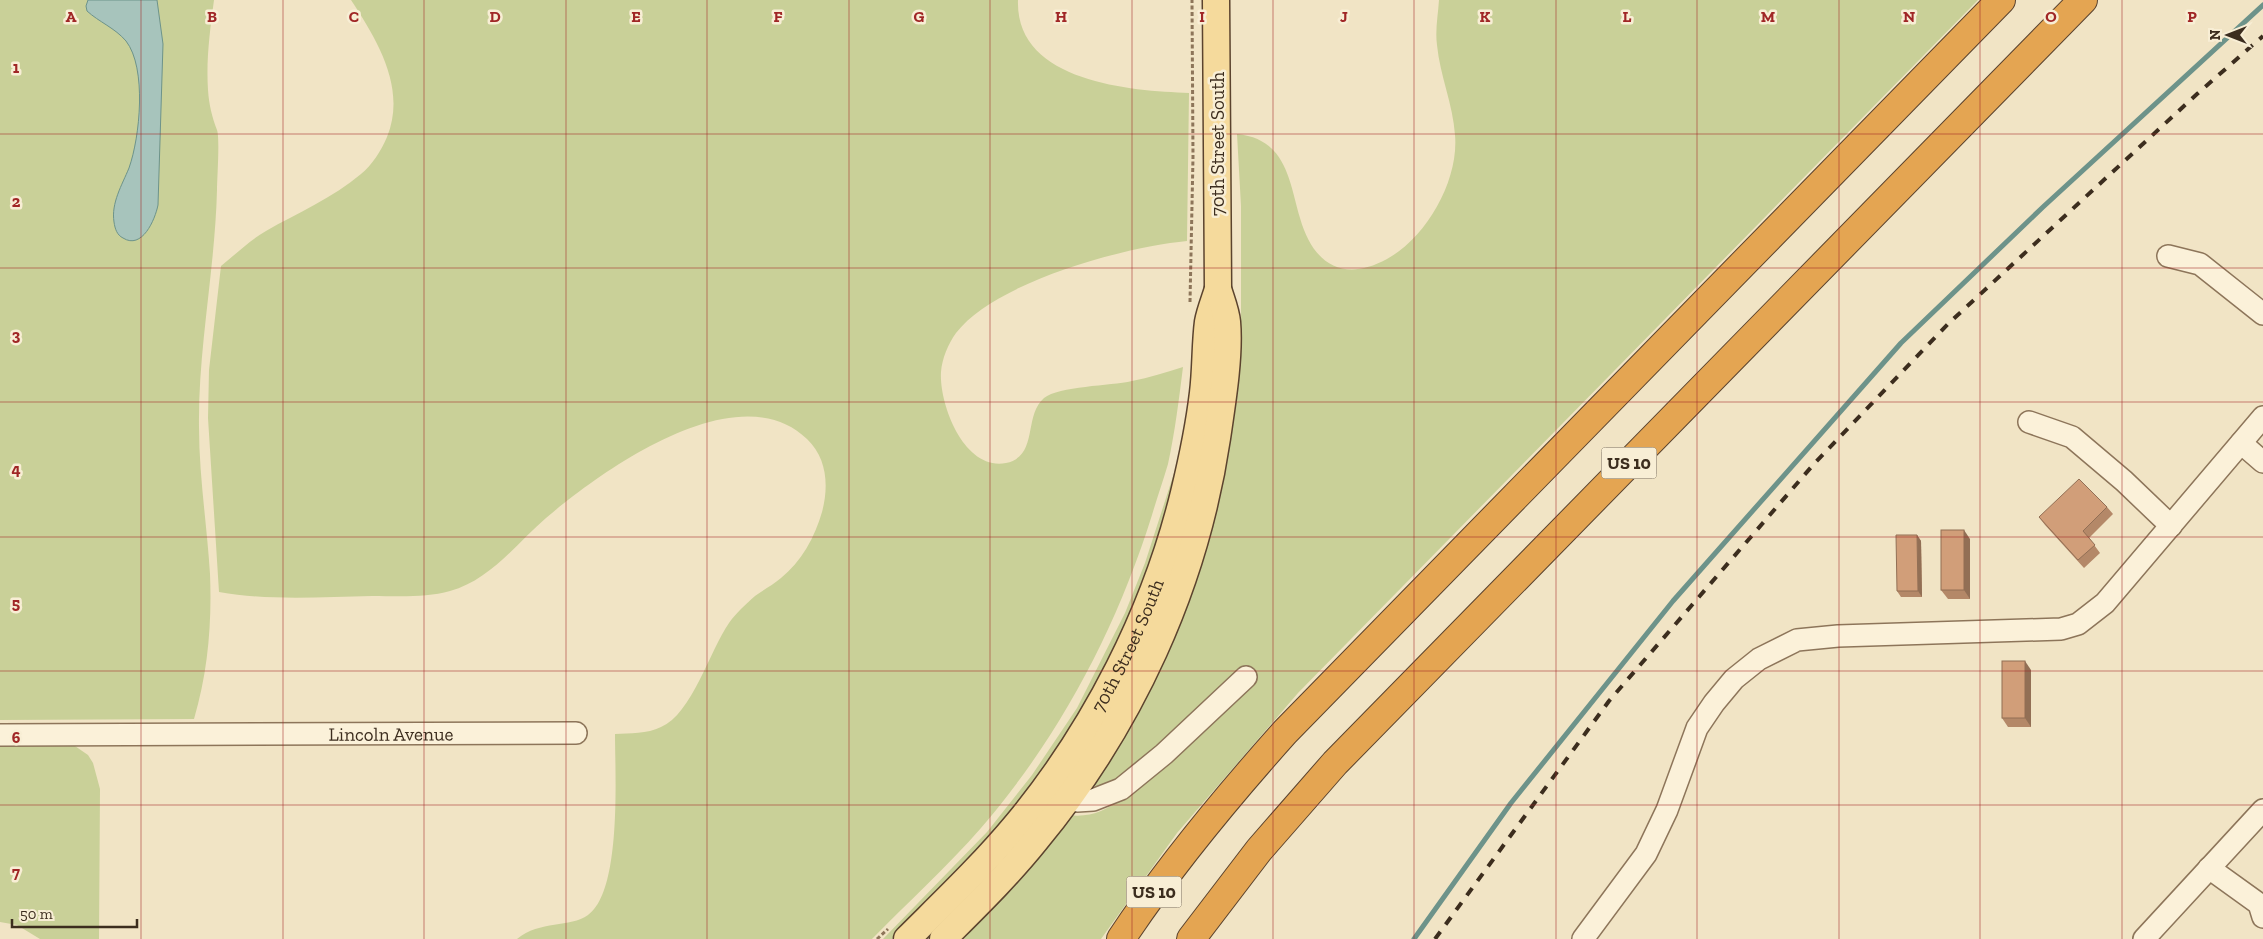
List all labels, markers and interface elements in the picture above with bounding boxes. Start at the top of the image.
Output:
text: A [66,7,77,26]
text: B [207,7,217,26]
text: C [349,7,359,26]
text: D [489,7,501,26]
text: E [631,7,641,26]
text: F [773,7,783,26]
text: G [914,7,925,26]
text: H [1055,7,1067,26]
text: I [1199,7,1205,26]
text: J [1340,7,1348,26]
text: K [1480,7,1491,26]
text: L [1623,7,1632,26]
text: M [1761,7,1775,26]
text: N [1903,7,1915,26]
text: O [2045,7,2057,26]
text: P [2187,7,2197,26]
north arrow [2203,10,2253,60]
text: N [2207,29,2224,40]
text: 1 [13,58,20,77]
street label: 70th Street South [1206,71,1229,216]
text: 2 [12,192,21,211]
text: 3 [12,326,21,345]
road number: US 10 [1602,448,1656,478]
text: 4 [11,460,21,479]
street label: 70th Street South [1086,575,1168,716]
text: 5 [12,594,20,613]
street label: Lincoln Avenue [328,722,454,745]
text: 6 [12,728,21,747]
text: 7 [12,863,20,882]
road number: US 10 [1126,876,1182,908]
scale bar [12,896,138,928]
text: 50 m [20,905,53,923]

